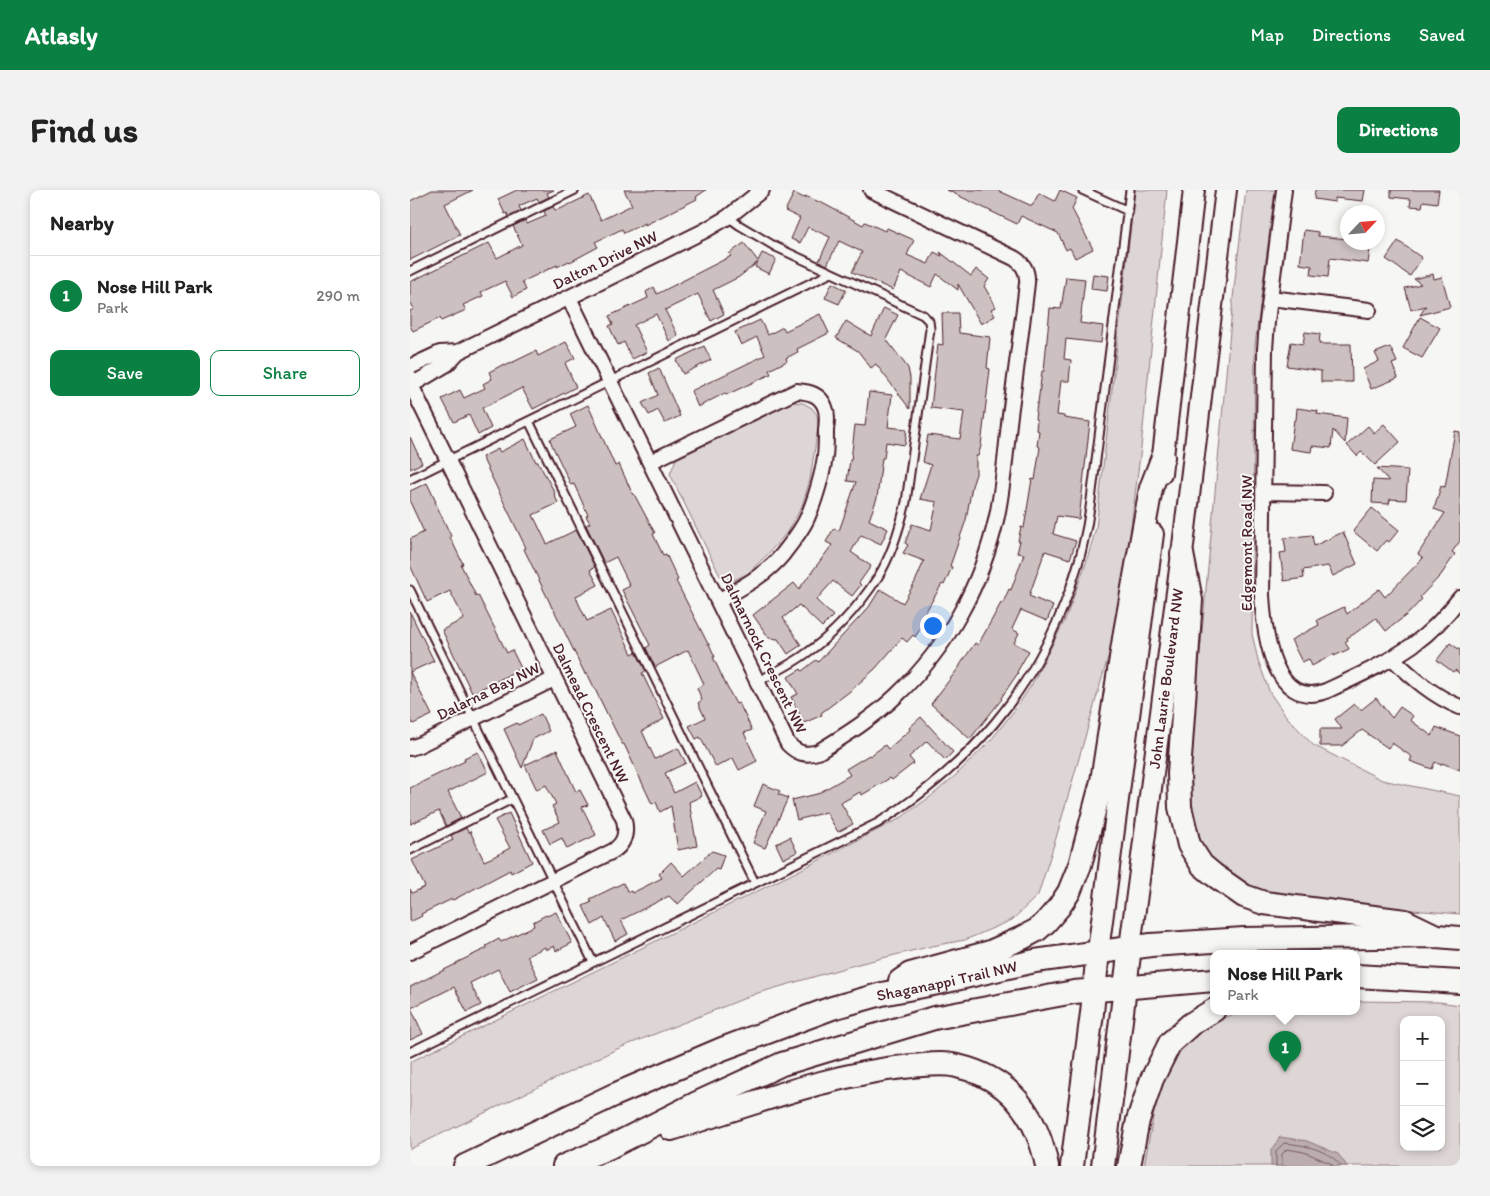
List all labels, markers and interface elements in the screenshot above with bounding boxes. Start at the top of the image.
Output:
text: Atlasly [25,21,98,50]
text: Map [1251,24,1284,46]
text: Directions [1312,24,1391,46]
text: Saved [1419,24,1465,46]
button: Directions [1337,107,1460,153]
text: Find us [30,109,138,151]
north arrow [1340,205,1385,250]
text: Nearby [50,210,114,235]
street label: Dalton Drive NW [549,226,661,294]
text: Nose Hill Park [97,275,213,298]
text: 1 [62,286,70,305]
text: 290 m [316,286,360,305]
text: Park [97,298,128,317]
button: Save [50,350,200,396]
button: Share [210,350,360,396]
street label: Edgemont Road NW [1237,474,1256,611]
street label: Dalmarnock Crescent NW [717,570,811,737]
street label: John Laurie Boulevard NW [1144,587,1187,770]
your location [920,613,946,639]
street label: Dalmead Crescent NW [549,640,633,787]
street label: Dalarna Bay NW [433,658,543,724]
popup [1210,950,1360,1015]
street label: Shaganappi Trail NW [874,956,1019,1005]
text: Nose Hill Park [1227,962,1343,985]
text: Park [1227,985,1259,1004]
map controls [1400,1016,1445,1151]
button: + [1400,1016,1445,1061]
pin: 1 [1269,1031,1301,1072]
button: − [1400,1061,1445,1106]
button: layers [1400,1106,1445,1151]

